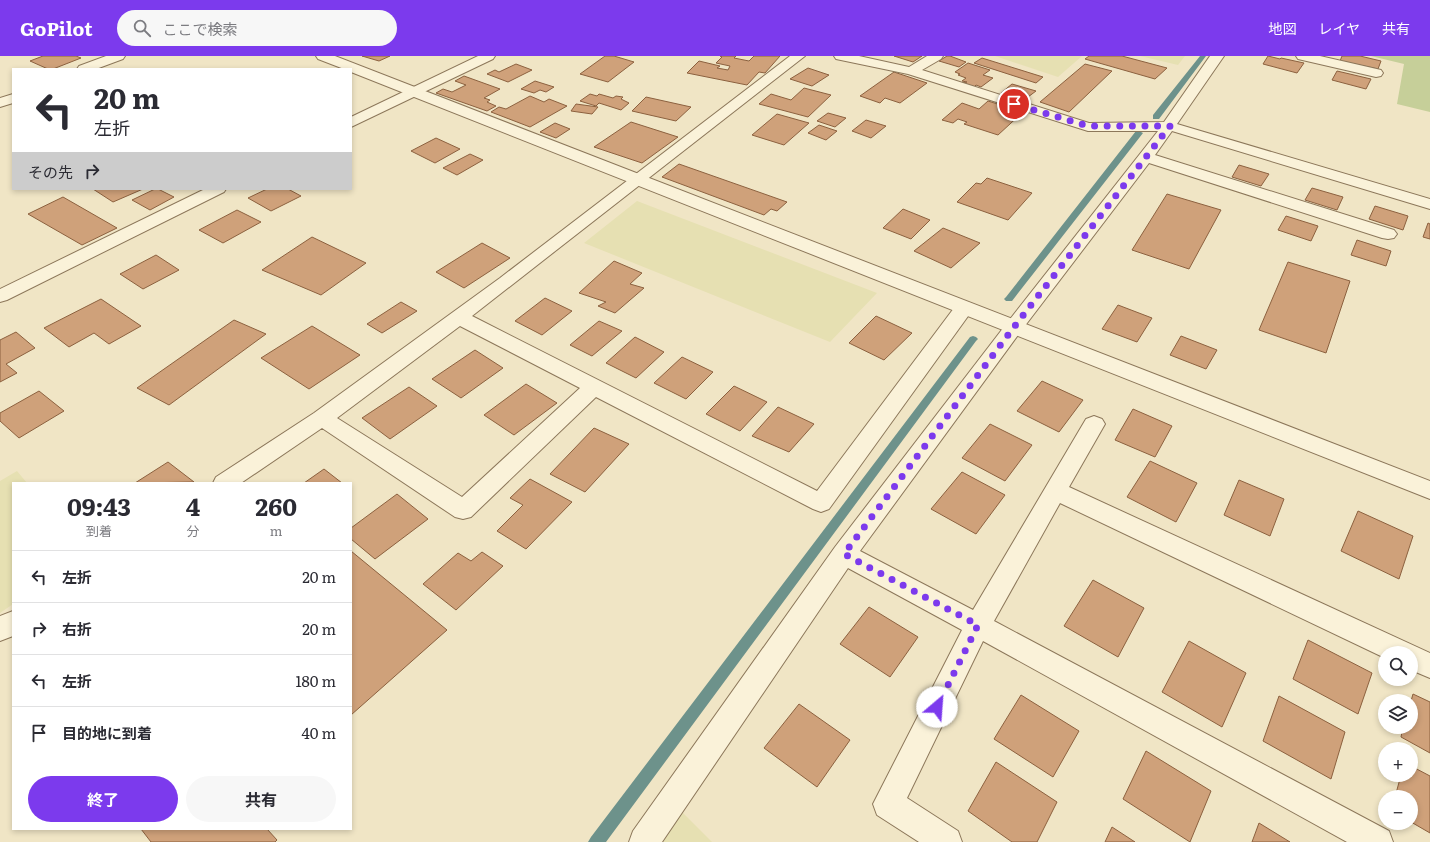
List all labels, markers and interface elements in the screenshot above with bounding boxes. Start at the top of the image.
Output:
search box [117,10,397,46]
text: GoPilot [20,14,93,42]
icon: search [131,17,153,39]
text: ここで検索 [163,17,238,40]
text: 地図 [1268,18,1296,38]
text: レイヤ [1318,18,1360,38]
text: 共有 [1382,18,1410,38]
text: 20 m [94,76,160,118]
icon: left [28,84,80,136]
pin [997,87,1031,121]
icon: arrive [1003,93,1025,115]
text: 左折 [94,114,130,141]
text: その先 [28,160,73,183]
icon: right [81,160,103,182]
text: 09:43 [67,488,131,523]
text: 4 [186,488,200,523]
text: 260 [255,488,297,523]
text: 到着 [86,521,112,540]
text: 分 [187,521,200,540]
text: m [270,521,282,540]
text: 左折 [62,565,92,588]
text: 20 m [302,565,336,588]
icon: left [28,566,50,588]
text: 右折 [62,617,92,640]
text: 20 m [302,617,336,640]
icon: right [28,618,50,640]
map controls [1378,646,1418,830]
button: search [1378,646,1418,686]
text: 左折 [62,669,92,692]
text: 180 m [295,669,336,692]
icon: left [28,670,50,692]
position arrow [916,686,958,728]
button: layers [1378,694,1418,734]
text: 目的地に到着 [62,721,152,744]
text: 40 m [302,721,336,744]
icon: arrive [28,722,50,744]
button: + [1378,742,1418,782]
button: 終了 [28,776,178,822]
button: 共有 [186,776,336,822]
button: − [1378,790,1418,830]

